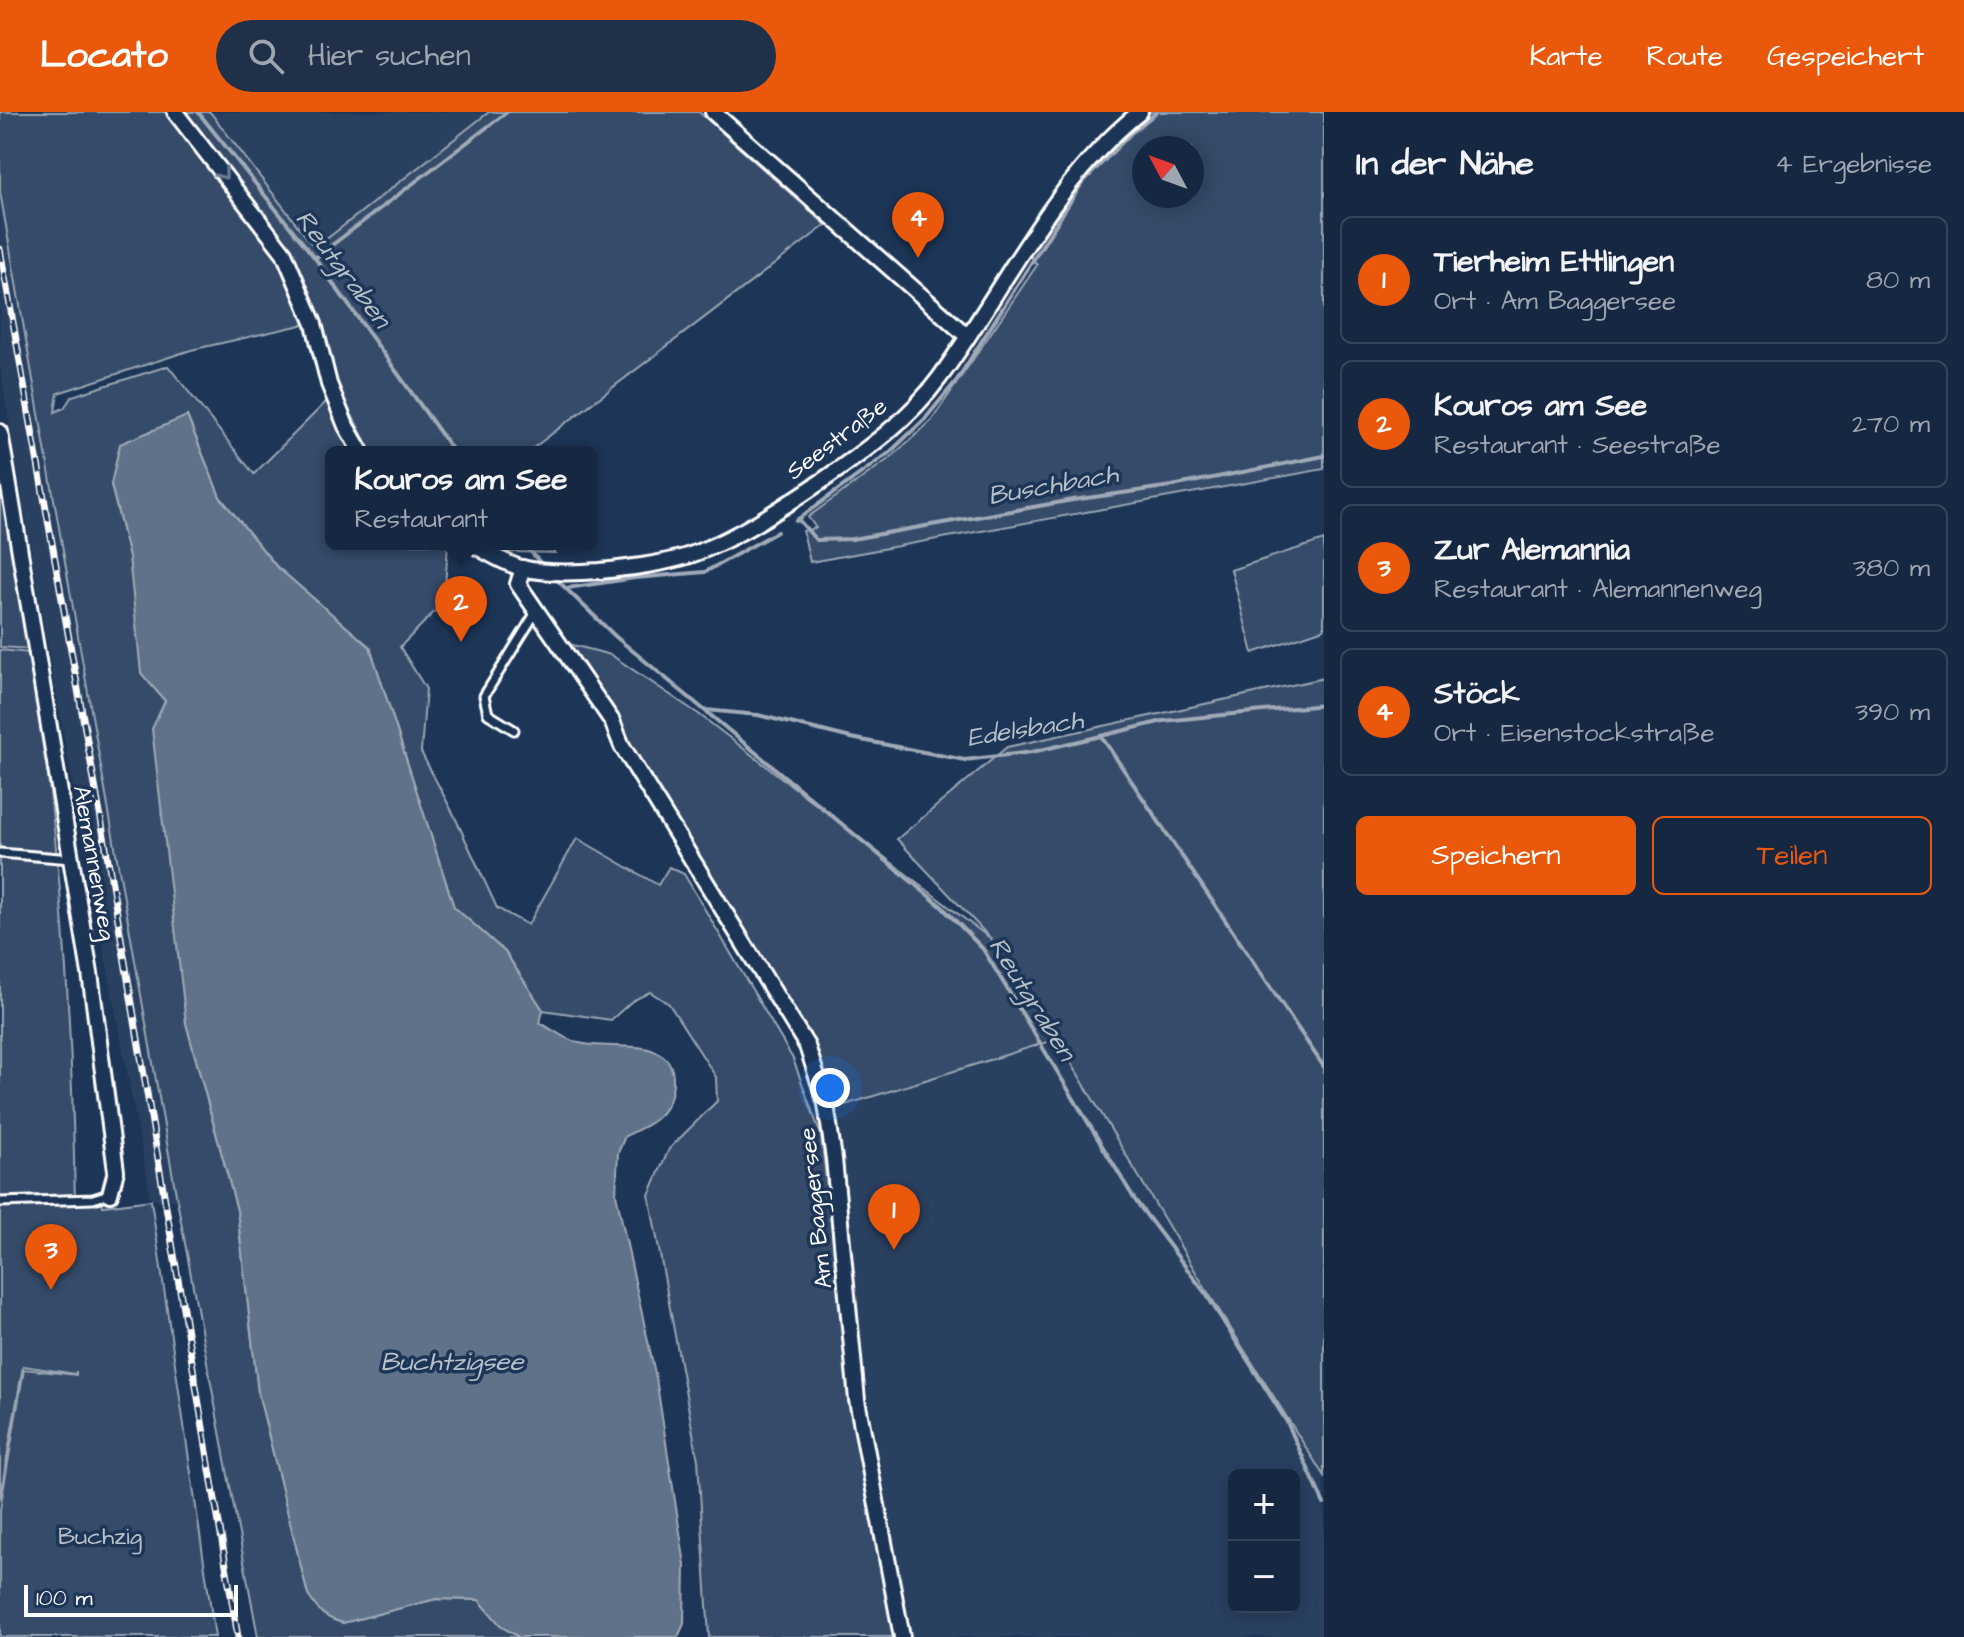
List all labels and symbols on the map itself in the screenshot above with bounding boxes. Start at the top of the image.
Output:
north arrow [1132,136,1204,208]
one-way arrow [213,165,227,180]
pin: 4 [892,192,944,258]
water label: Reutgraben [286,203,400,338]
street label: Seestraße [779,390,895,488]
water label: Buschbach [985,456,1122,514]
pin: 2 [435,576,487,642]
water label: Edelsbach [964,702,1087,756]
street label: Alemannenweg [63,783,124,943]
water label: Reutgraben [979,931,1085,1070]
your location [810,1068,850,1108]
street label: Am Baggersee [791,1126,842,1290]
pin: 1 [868,1184,920,1250]
pin: 3 [25,1224,77,1290]
water label: Buchtzigsee [381,1344,525,1381]
park label: Buchzig [58,1520,142,1555]
scale bar [24,1581,238,1617]

